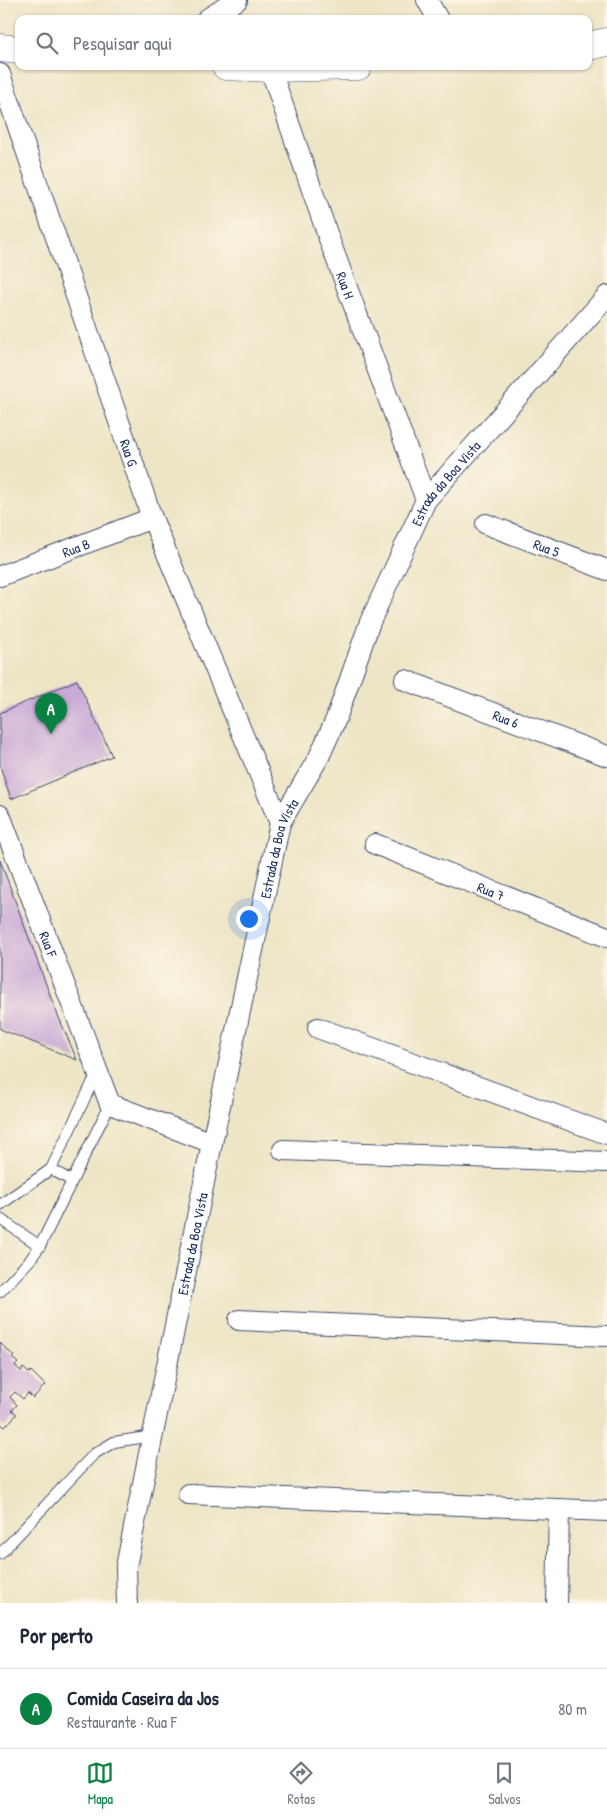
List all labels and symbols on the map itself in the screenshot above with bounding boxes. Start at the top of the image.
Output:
street label: Rua H [332,269,360,302]
street label: Rua G [116,436,143,469]
street label: Estrada da Boa Vista [406,436,484,529]
street label: Rua B [59,533,92,561]
street label: Rua 5 [531,533,563,561]
pin: A [35,693,67,734]
street label: Rua 6 [490,705,522,732]
street label: Estrada da Boa Vista [255,794,302,900]
street label: Rua 7 [475,877,507,904]
your location [236,906,262,932]
street label: Rua F [36,928,63,960]
street label: Estrada da Boa Vista [172,1190,211,1296]

